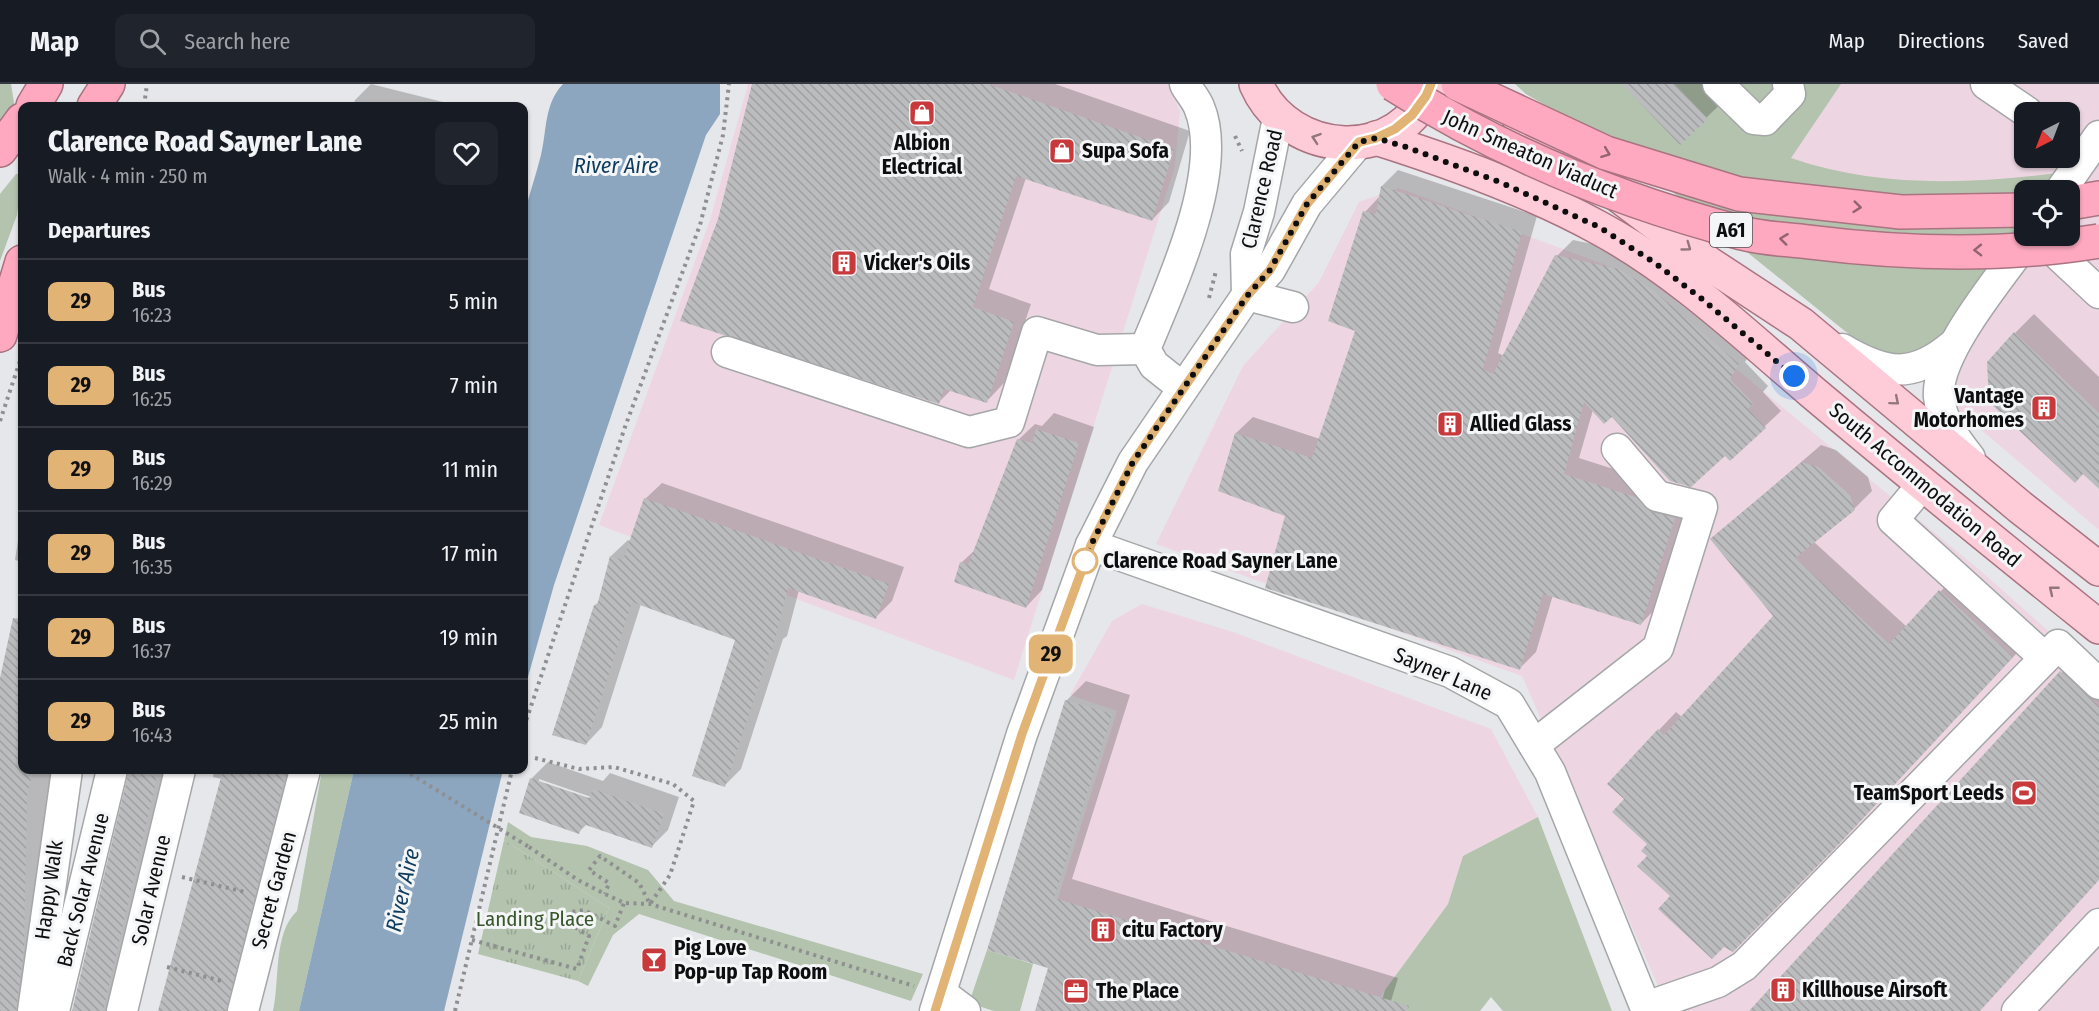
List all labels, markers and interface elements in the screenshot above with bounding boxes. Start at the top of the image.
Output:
search box [115,14,535,68]
text: Map [30,25,79,58]
icon: search [136,25,169,58]
text: Search here [184,28,290,55]
text: Map [1828,28,1865,54]
text: Directions [1898,28,1985,54]
text: Saved [2018,28,2069,54]
shop icon: Albion Electrical [907,98,937,128]
north arrow [2014,102,2080,168]
map controls [2014,102,2080,246]
street label: John Smeaton Viaduct [1438,104,1622,204]
button: heart [435,122,498,185]
text: Clarence Road Sayner Lane [48,125,362,158]
street label: Clarence Road [1236,127,1288,251]
place label: Albion Electrical [882,130,963,180]
one-way arrow [1311,133,1322,146]
shop icon: Supa Sofa [1047,136,1077,166]
place label: Supa Sofa [1082,138,1169,164]
one-way arrow [1601,145,1611,158]
water label: River Aire [574,152,658,179]
text: Walk · 4 min · 250 m [48,164,208,188]
button: locate [2014,180,2080,246]
one-way arrow [1853,201,1862,213]
road number: A61 [1710,213,1752,247]
text: Departures [48,217,150,244]
one-way arrow [1779,233,1788,246]
one-way arrow [1681,240,1692,251]
one-way arrow [1974,244,1983,256]
building icon: Vicker's Oils [829,248,859,278]
place label: Vicker's Oils [863,250,970,276]
text: Bus [132,276,165,303]
text: 29 [71,288,91,314]
text: 5 min [449,288,498,315]
text: 16:23 [132,303,172,327]
text: Bus [132,360,165,387]
your location [1779,361,1809,391]
text: 29 [71,372,91,398]
text: 7 min [450,372,498,399]
place label: Vantage Motorhomes [1914,383,2024,433]
text: 16:25 [132,387,172,411]
building icon: Vantage Motorhomes [2029,393,2059,423]
one-way arrow [1888,394,1899,405]
street label: South Accommodation Road [1824,397,2026,573]
building icon: Allied Glass [1435,409,1465,439]
place label: Allied Glass [1469,411,1571,437]
text: Bus [132,444,165,471]
text: 29 [71,456,91,482]
text: 11 min [442,456,498,483]
text: 16:29 [132,471,172,495]
text: Bus [132,528,165,555]
text: 29 [71,540,91,566]
text: 17 min [441,540,498,567]
marker: Clarence Road Sayner Lane [1072,548,1098,574]
place label: Clarence Road Sayner Lane [1103,548,1338,574]
text: 16:35 [132,555,172,579]
one-way arrow [2049,587,2060,598]
text: Bus [132,612,165,639]
text: 29 [71,624,91,650]
text: 19 min [440,624,498,651]
line badge: 29 [1024,634,1078,674]
text: 16:37 [132,639,171,663]
text: 29 [1041,641,1061,667]
street label: Sayner Lane [1390,642,1496,706]
text: Bus [132,696,165,723]
text: 29 [71,708,91,734]
text: 25 min [439,708,498,735]
text: 16:43 [132,723,172,747]
sports icon: TeamSport Leeds [2009,778,2039,808]
place label: TeamSport Leeds [1854,780,2004,806]
street label: Back Solar Avenue [51,810,115,970]
street label: Secret Garden [246,828,302,952]
street label: Solar Avenue [126,832,176,948]
street label: Happy Walk [29,838,69,941]
water label: River Aire [380,846,425,934]
park label: Landing Place [476,906,594,932]
building icon: citu Factory [1088,915,1118,945]
place label: citu Factory [1122,917,1224,943]
place label: Pig Love Pop-up Tap Room [674,935,827,985]
bar icon: Pig Love Pop-up Tap Room [639,945,669,975]
building icon: Killhouse Airsoft [1768,975,1798,1005]
office icon: The Place [1061,976,1091,1006]
place label: Killhouse Airsoft [1802,977,1948,1003]
place label: The Place [1096,978,1179,1004]

